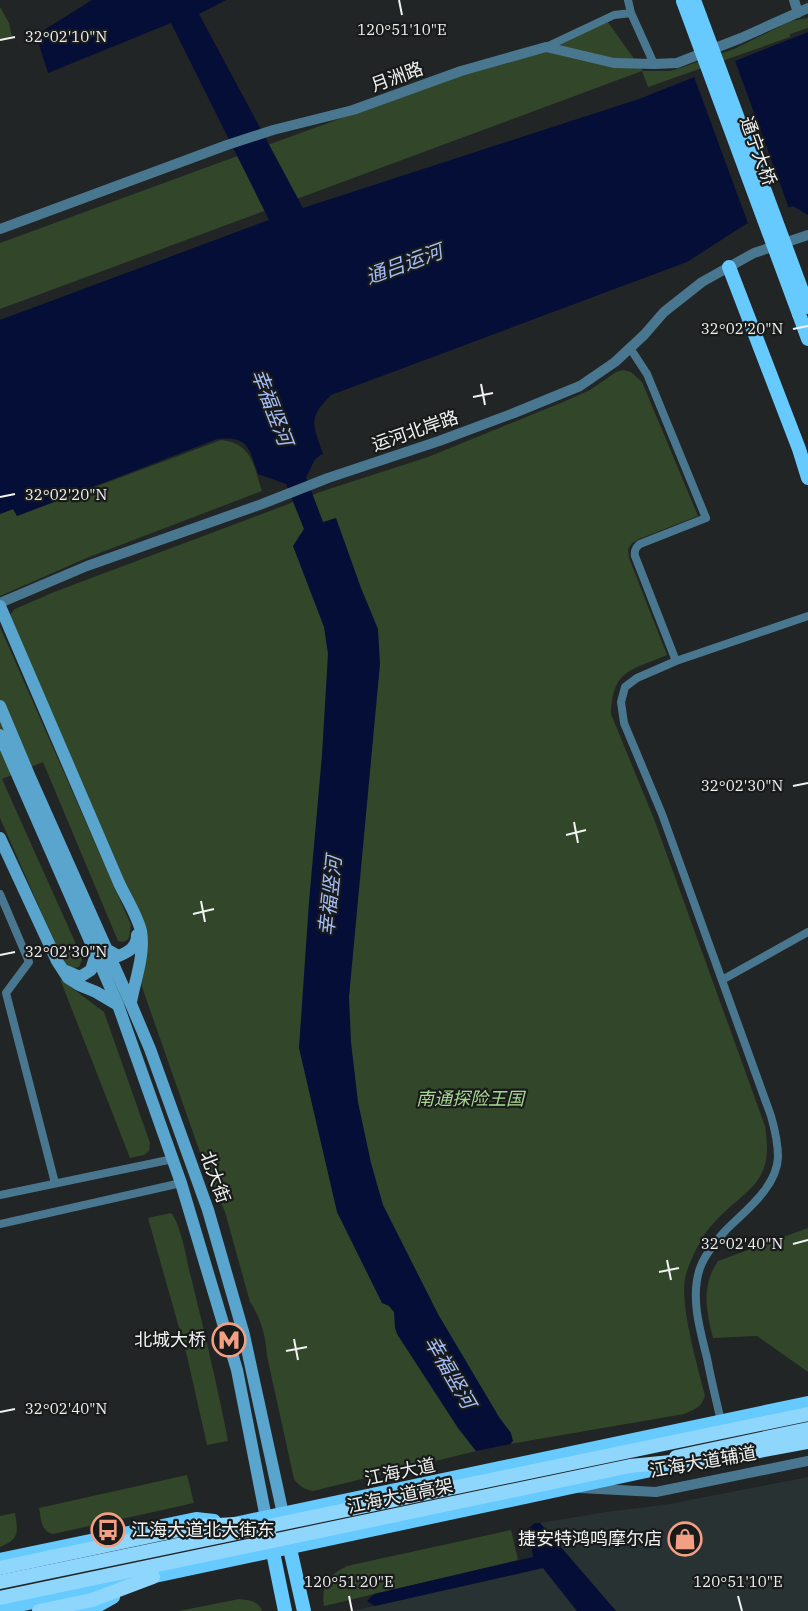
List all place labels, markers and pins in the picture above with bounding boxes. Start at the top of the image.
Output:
metro station icon: 北城大桥 [211,1322,247,1358]
place label: 北城大桥 [134,1328,206,1351]
bus stop icon: 江海大道北大街东 [90,1512,126,1548]
place label: 江海大道北大街东 [131,1518,275,1541]
shop icon: 捷安特鸿鸣摩尔店 [667,1521,703,1557]
place label: 捷安特鸿鸣摩尔店 [518,1527,662,1550]

